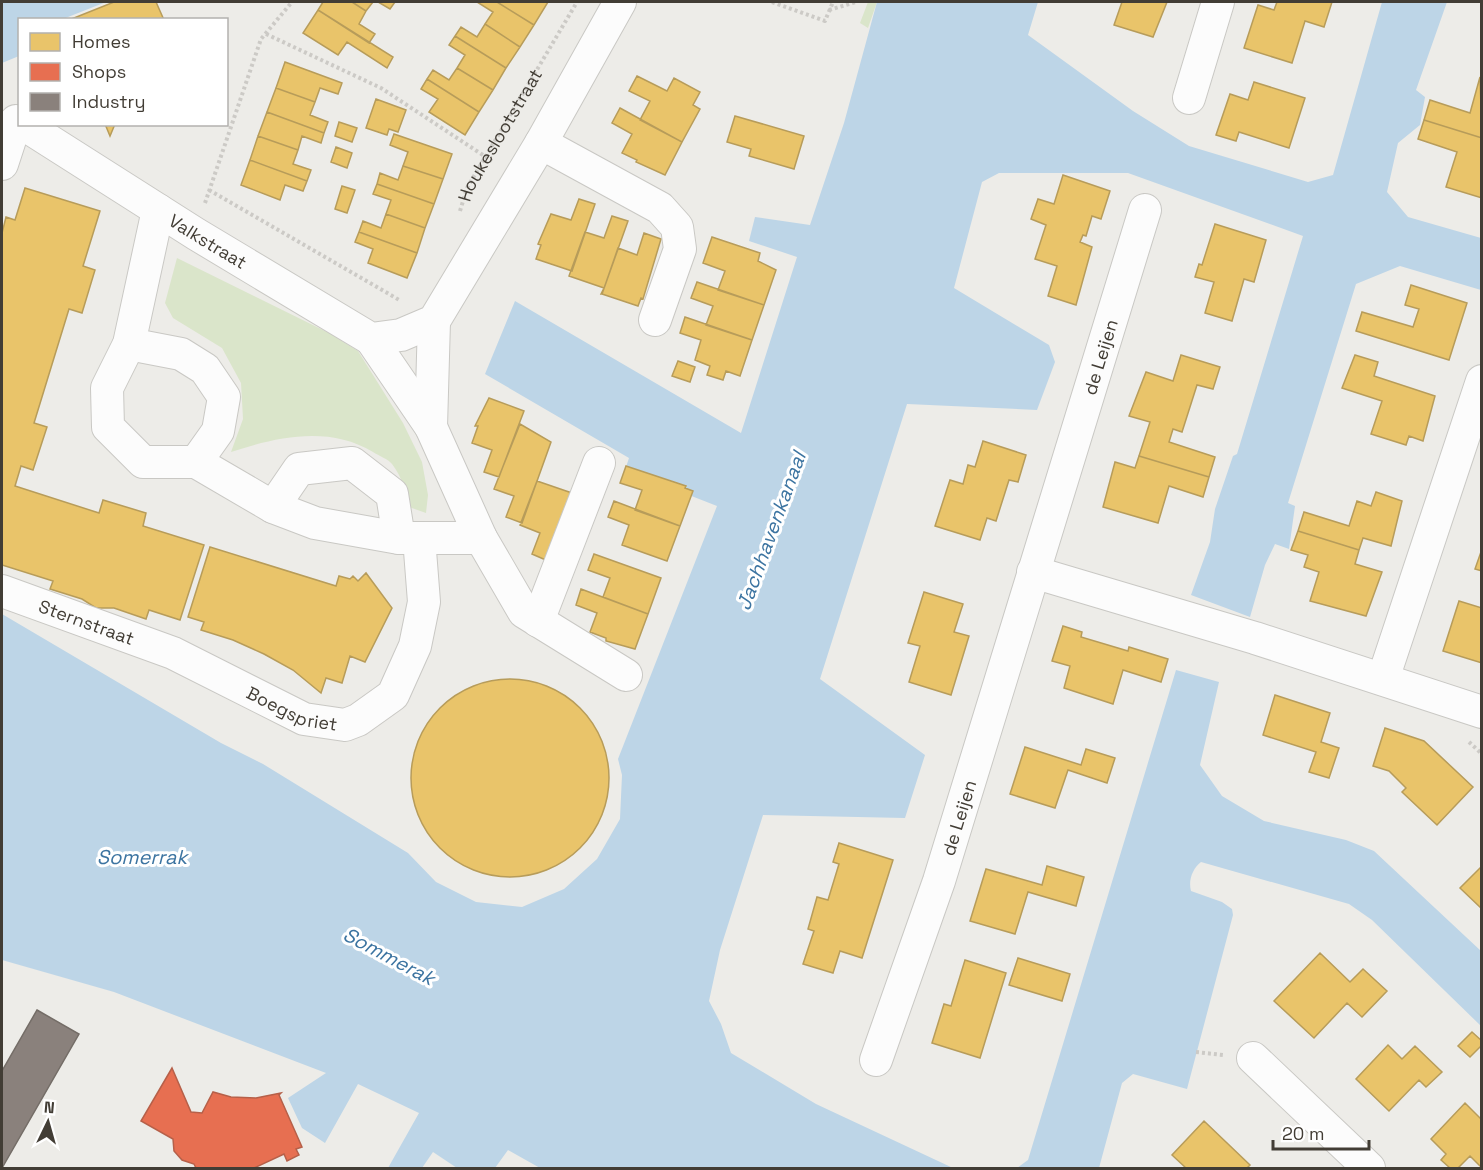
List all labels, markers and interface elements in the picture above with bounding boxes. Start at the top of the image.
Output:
legend [18,18,228,126]
text: Homes [72,30,131,53]
text: Shops [72,60,126,83]
street label: Houkeslootstraat [452,64,547,204]
text: Industry [72,90,145,113]
street label: Valkstraat [165,208,251,273]
street label: de Leijen [1077,316,1122,398]
water label: Jachhavenkanaal [730,446,812,614]
street label: Sternstraat [36,594,138,650]
street label: Boegspriet [243,681,339,735]
street label: de Leijen [936,777,981,858]
water label: Somerrak [97,844,190,870]
water label: Sommerak [339,921,441,992]
north arrow [18,1092,78,1152]
text: N [43,1097,56,1118]
scale bar [1273,1113,1369,1151]
text: 20 m [1282,1122,1325,1145]

